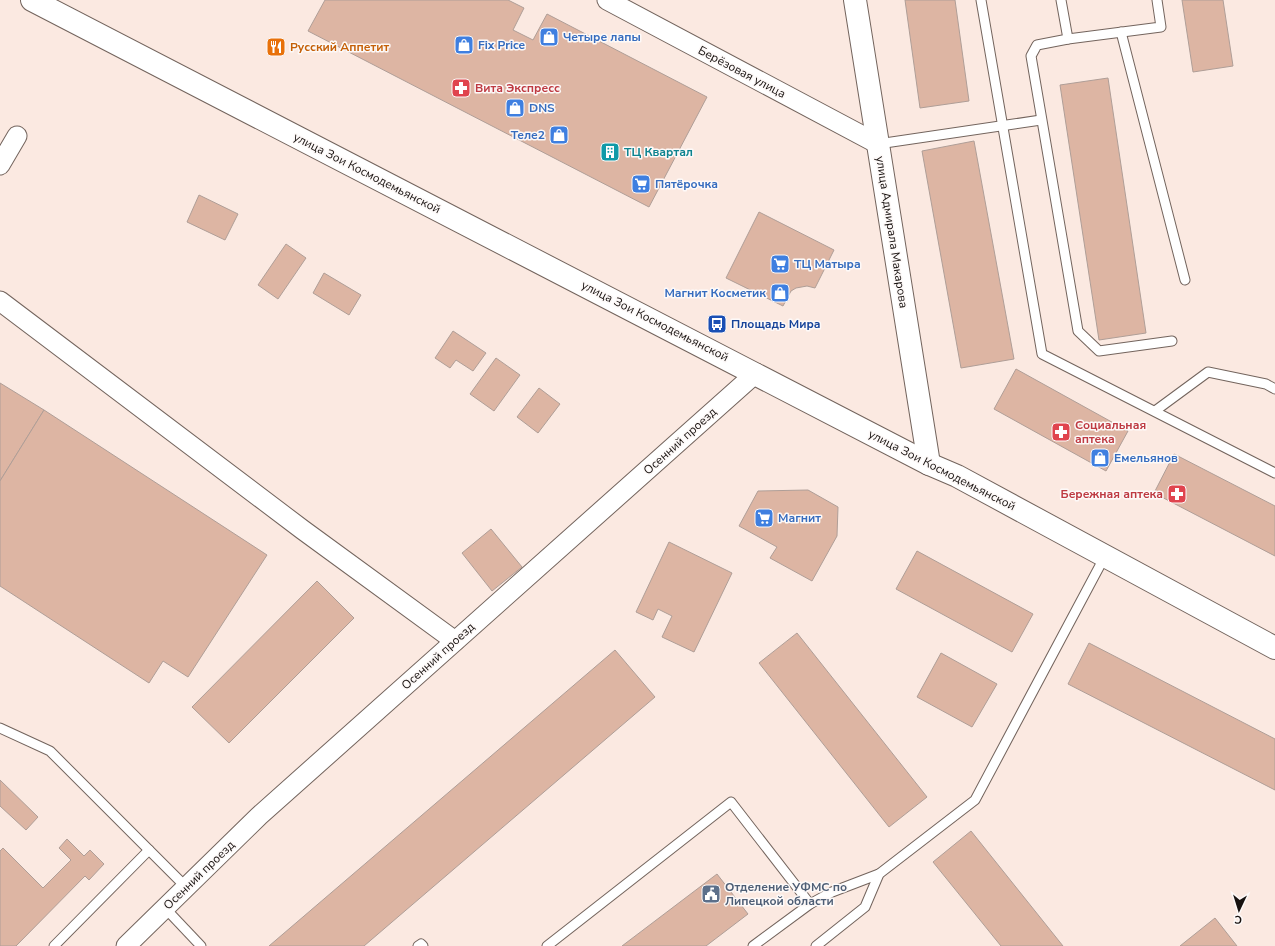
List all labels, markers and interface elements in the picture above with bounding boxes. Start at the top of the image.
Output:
shop icon: Четыре лапы [538,26,560,48]
place label: Четыре лапы [563,29,641,45]
shop icon: Fix Price [453,34,475,56]
restaurant icon: Русский Аппетит [265,36,287,58]
place label: Fix Price [478,37,526,53]
place label: Русский Аппетит [290,39,389,55]
street label: Берёзовая улица [695,42,789,102]
pharmacy icon: Вита Экспресс [450,77,472,99]
place label: Вита Экспресс [475,80,560,96]
shop icon: DNS [504,97,526,119]
place label: DNS [529,100,555,116]
shop icon: Теле2 [548,124,570,146]
place label: Теле2 [511,127,545,143]
street label: улица Зои Космодемьянской [291,129,443,217]
building icon: ТЦ Квартал [599,141,621,163]
place label: ТЦ Квартал [624,144,693,160]
street label: улица Адмирала Макарова [872,155,912,309]
supermarket icon: Пятёрочка [630,173,652,195]
place label: Пятёрочка [655,176,718,192]
supermarket icon: ТЦ Матыра [769,253,791,275]
place label: ТЦ Матыра [794,256,861,272]
street label: улица Зои Космодемьянской [579,277,731,365]
shop icon: Магнит Косметик [769,282,791,304]
place label: Магнит Косметик [664,285,766,301]
bus stop icon: Площадь Мира [706,313,728,335]
place label: Площадь Мира [731,316,821,332]
street label: Осенний проезд [640,404,720,478]
place label: Социальная аптека [1075,417,1146,447]
pharmacy icon: Социальная аптека [1050,421,1072,443]
street label: улица Зои Космодемьянской [866,426,1018,514]
shop icon: Емельянов [1089,447,1111,469]
place label: Емельянов [1114,450,1178,466]
pharmacy icon: Бережная аптека [1166,483,1188,505]
place label: Бережная аптека [1061,486,1163,502]
supermarket icon: Магнит [753,507,775,529]
place label: Магнит [778,510,821,526]
street label: Осенний проезд [398,619,478,693]
street label: Осенний проезд [160,837,238,913]
place label: Отделение УФМС по Липецкой области [725,879,847,909]
public building icon: Отделение УФМС по Липецкой области [700,883,722,905]
north arrow [1219,890,1259,930]
text: С [1234,912,1243,927]

